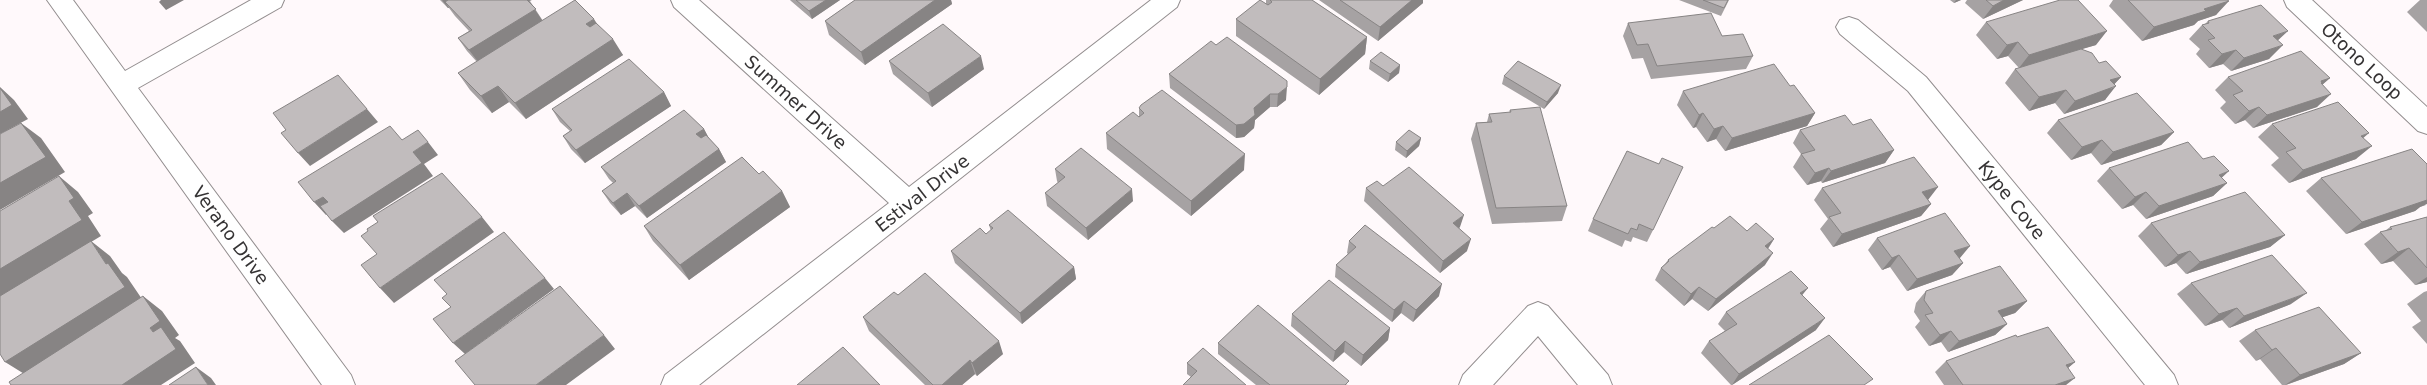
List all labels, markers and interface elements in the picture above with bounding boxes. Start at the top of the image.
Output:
street label: Otono Loop [2317,18,2407,104]
street label: Summer Drive [741,51,851,153]
street label: Estival Drive [871,150,973,236]
street label: Kype Cove [1974,157,2050,243]
street label: Verano Drive [188,182,274,288]

